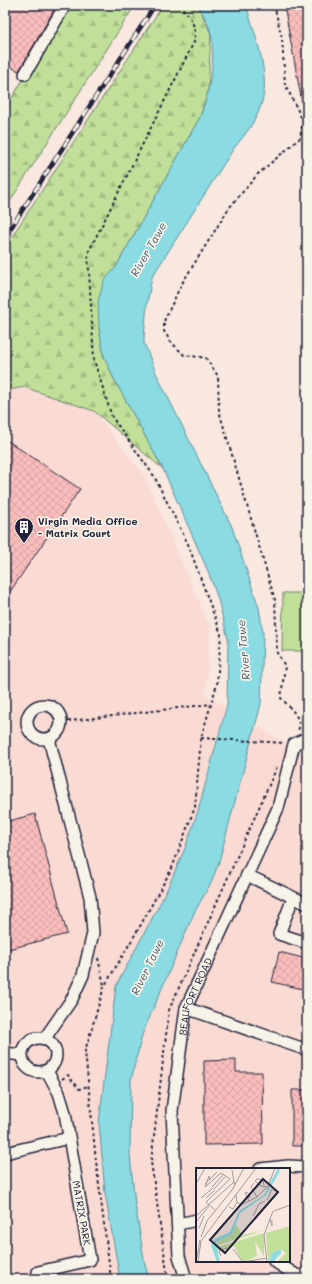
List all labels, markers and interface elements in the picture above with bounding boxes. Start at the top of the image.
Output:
water label: River Tawe [126,219,170,279]
place label: Virgin Media Office - Matrix Court [38,514,137,540]
building icon: Virgin Media Office - Matrix Court [13,516,35,544]
water label: River Tawe [233,619,253,681]
water label: River Tawe [127,936,167,997]
street label: BEAUFORT ROAD [175,955,215,1036]
inset map [196,1168,290,1262]
street label: MATRIX PARK [69,1179,95,1247]

